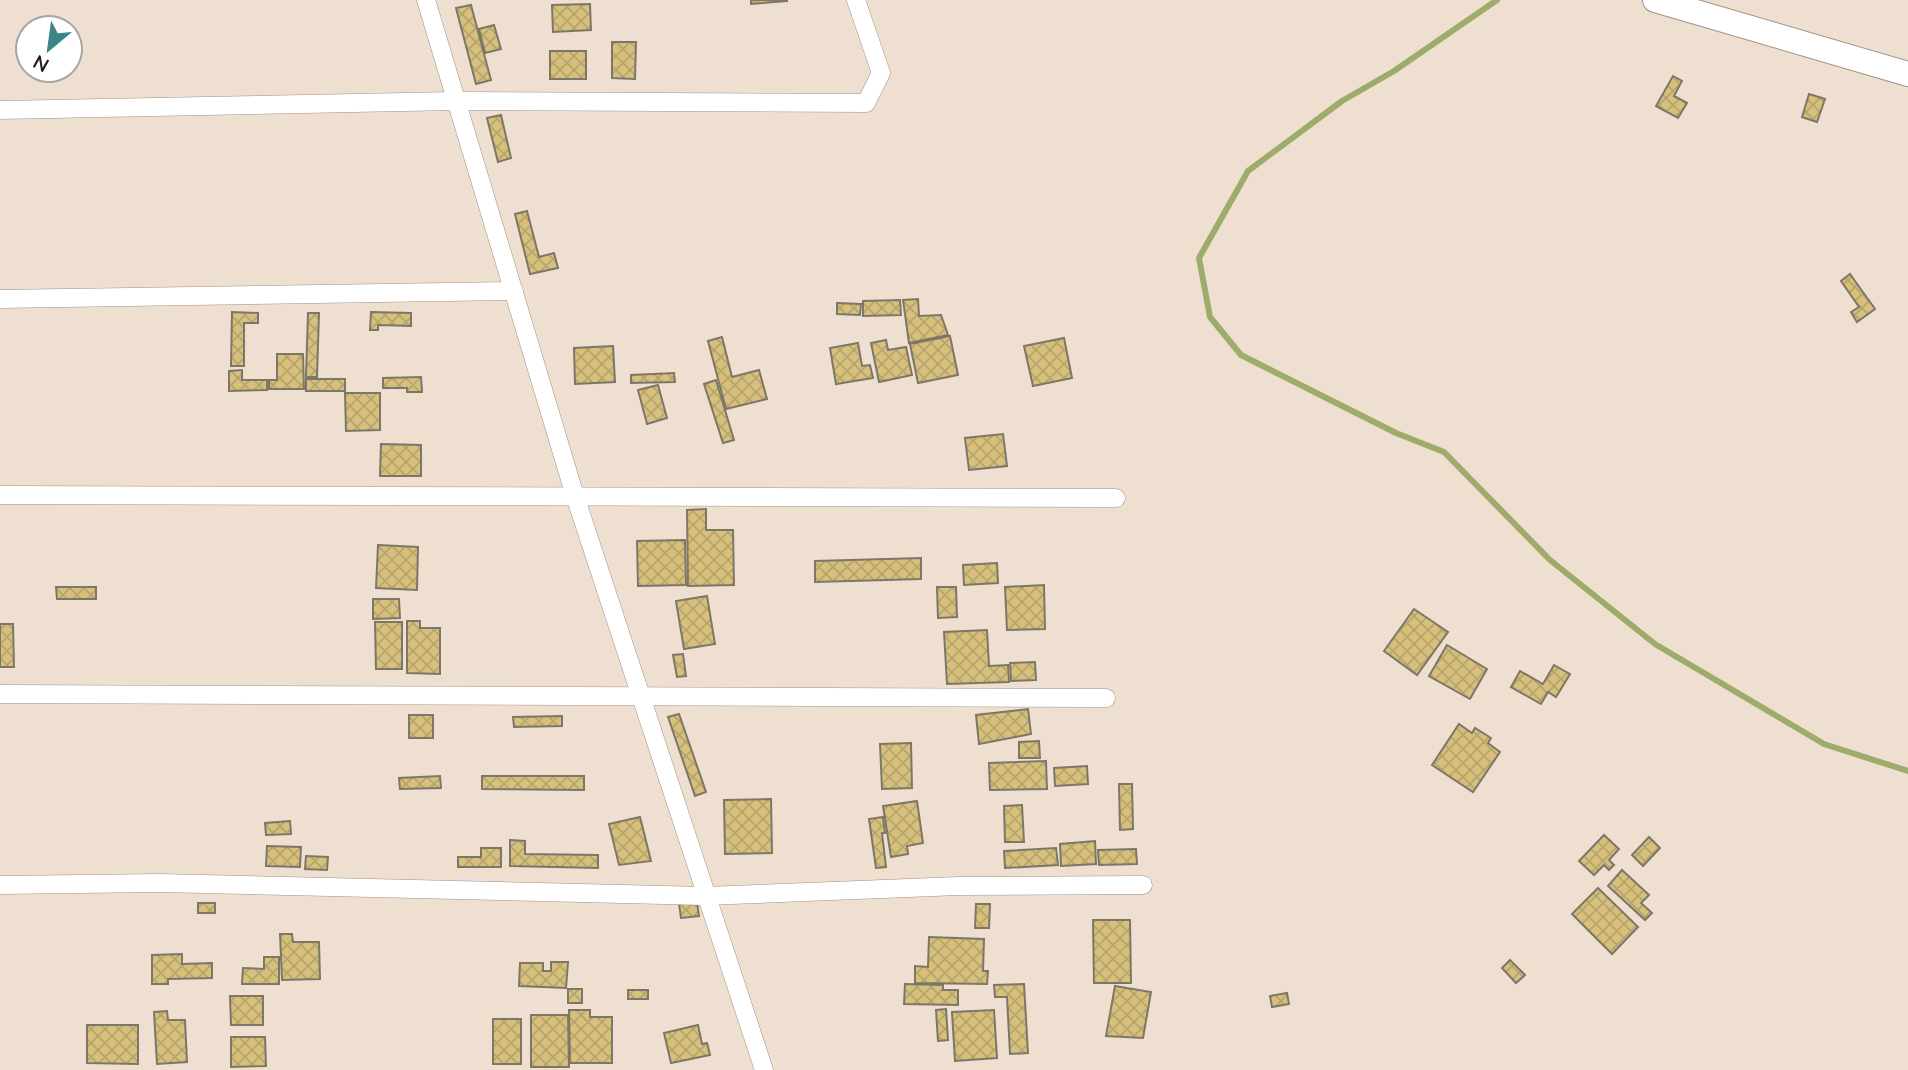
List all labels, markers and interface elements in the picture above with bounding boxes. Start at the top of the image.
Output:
north arrow [14,14,84,84]
text: N [29,50,53,78]

